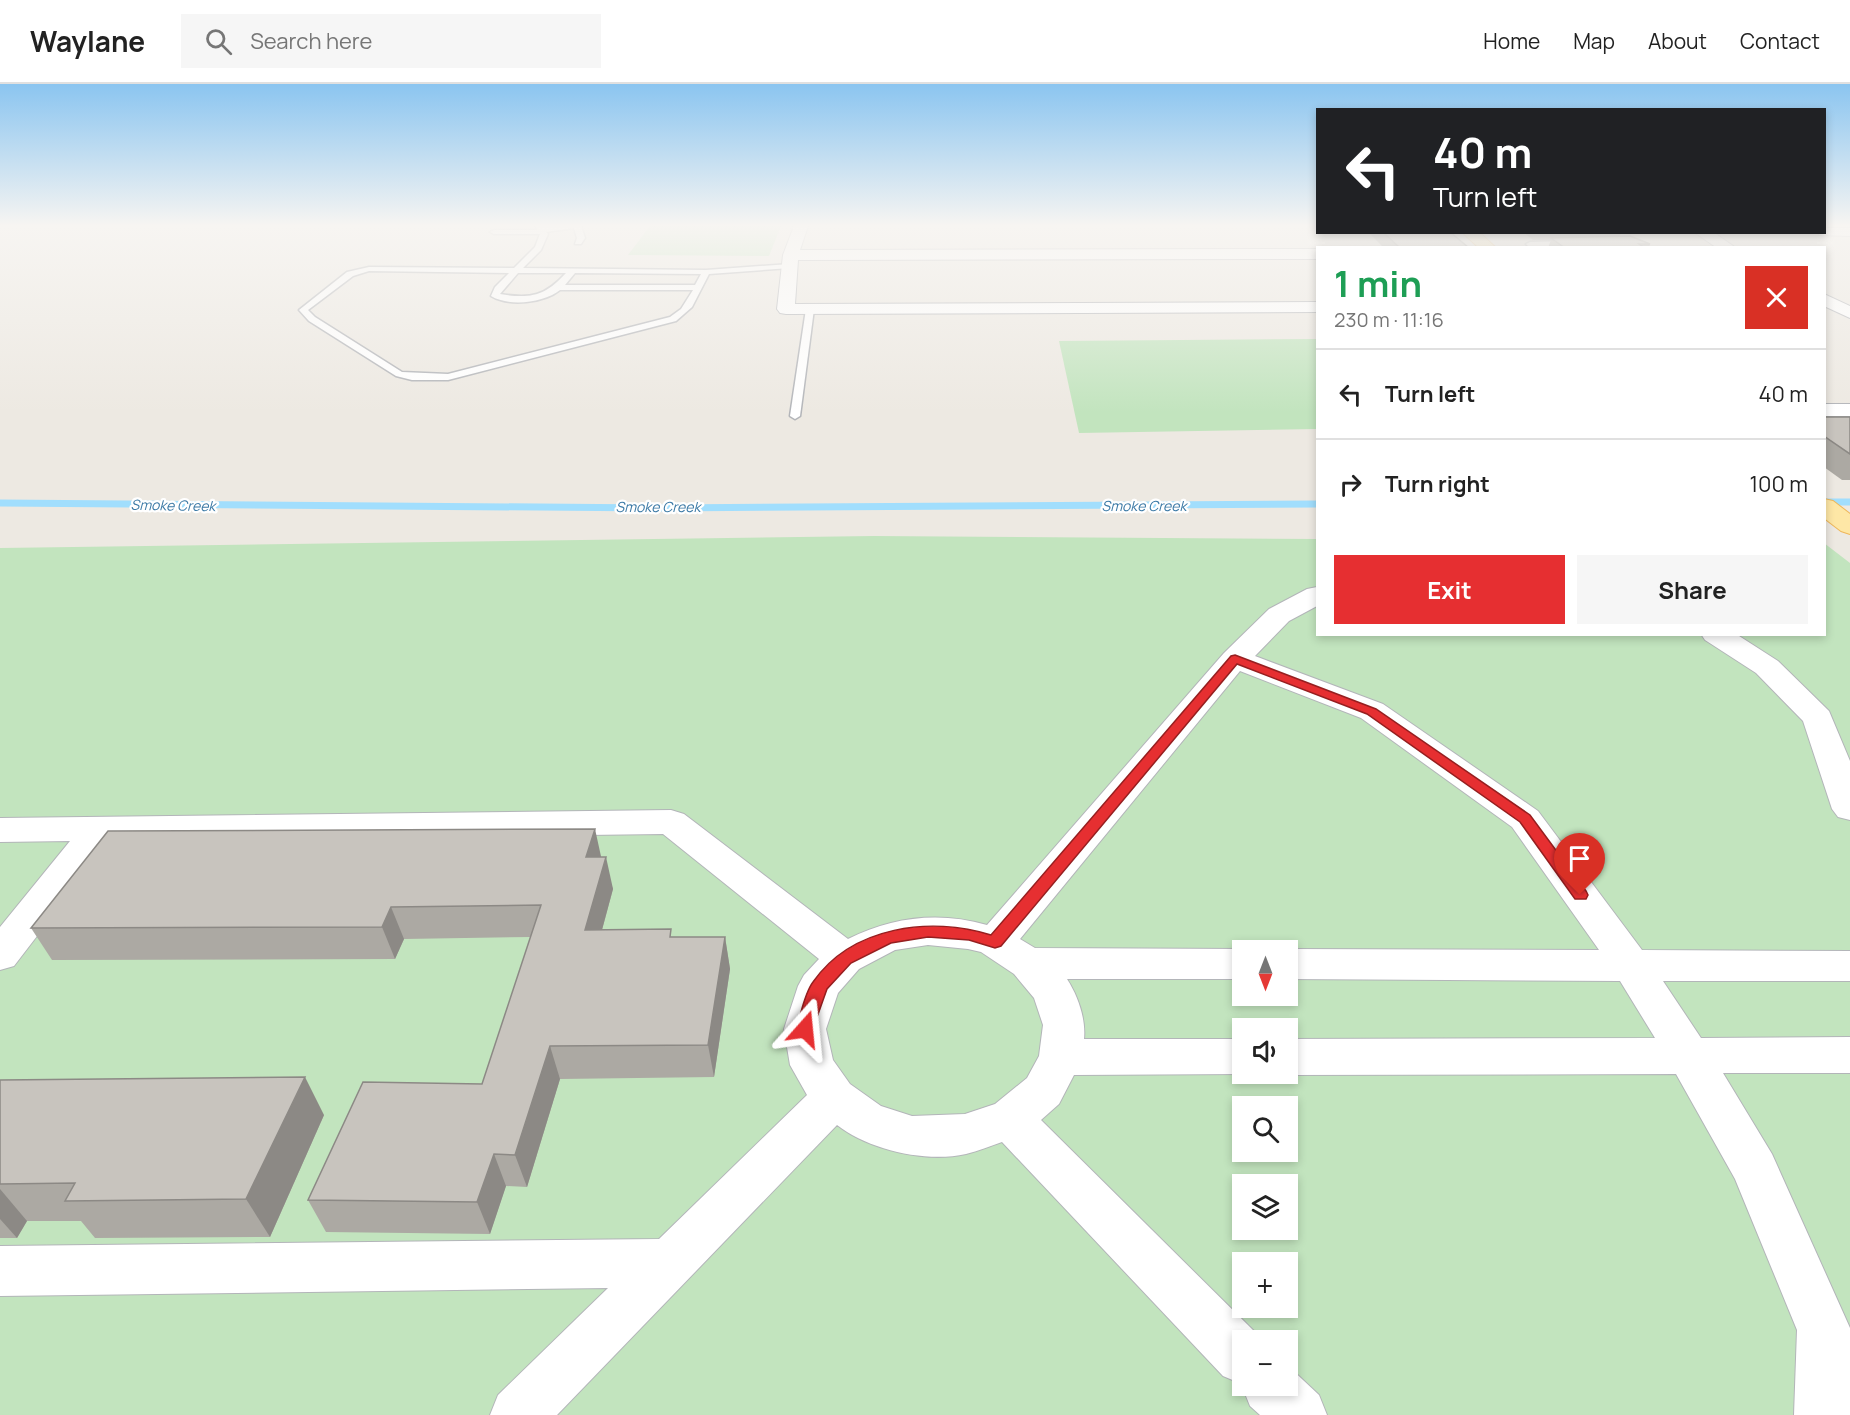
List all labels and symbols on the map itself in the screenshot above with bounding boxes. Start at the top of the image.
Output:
water label: Smoke Creek [130,495,218,515]
water label: Smoke Creek [1102,496,1188,515]
water label: Smoke Creek [616,497,702,516]
pin [1554,833,1605,895]
north arrow [1232,940,1298,1006]
position arrow [773,997,837,1061]

